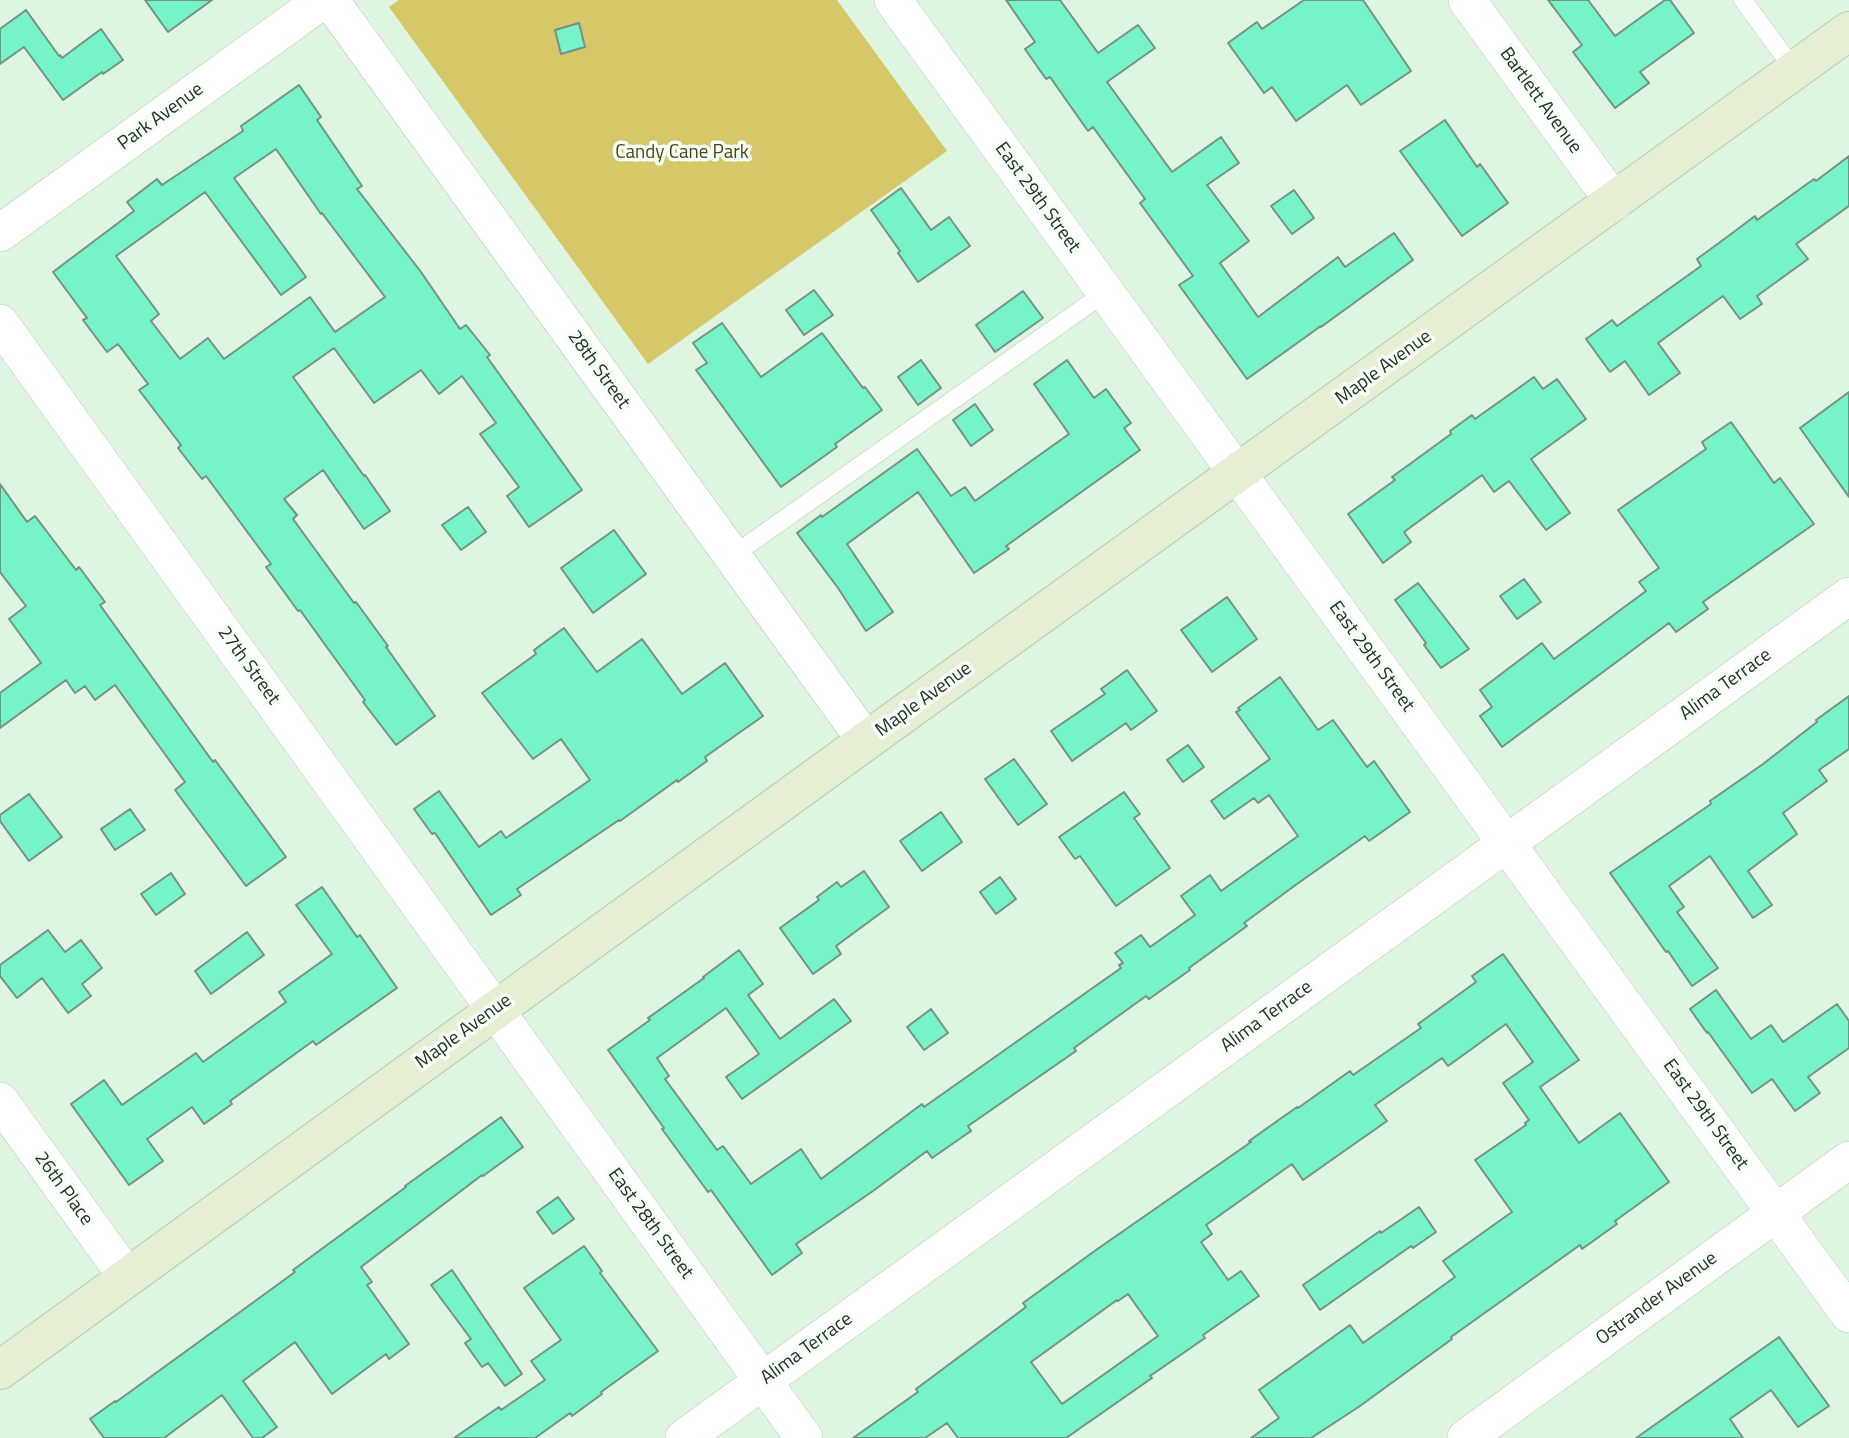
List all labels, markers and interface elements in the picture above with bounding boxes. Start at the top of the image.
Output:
street label: Bartlett Avenue [1494,44,1586,158]
street label: Park Avenue [114,78,208,156]
street label: East 29th Street [989,138,1085,258]
park label: Candy Cane Park [615,142,749,164]
street label: 28th Street [562,326,634,414]
street label: Maple Avenue [1332,326,1436,410]
street label: East 29th Street [1323,597,1419,717]
street label: 27th Street [212,622,284,710]
street label: Alima Terrace [1676,644,1776,726]
street label: Maple Avenue [872,658,976,742]
street label: Alima Terrace [1217,976,1317,1058]
street label: Maple Avenue [412,990,516,1074]
street label: East 29th Street [1657,1055,1753,1175]
street label: 26th Place [29,1148,97,1230]
street label: East 28th Street [602,1164,698,1284]
street label: Ostrander Avenue [1592,1247,1722,1351]
street label: Alima Terrace [757,1308,857,1390]

